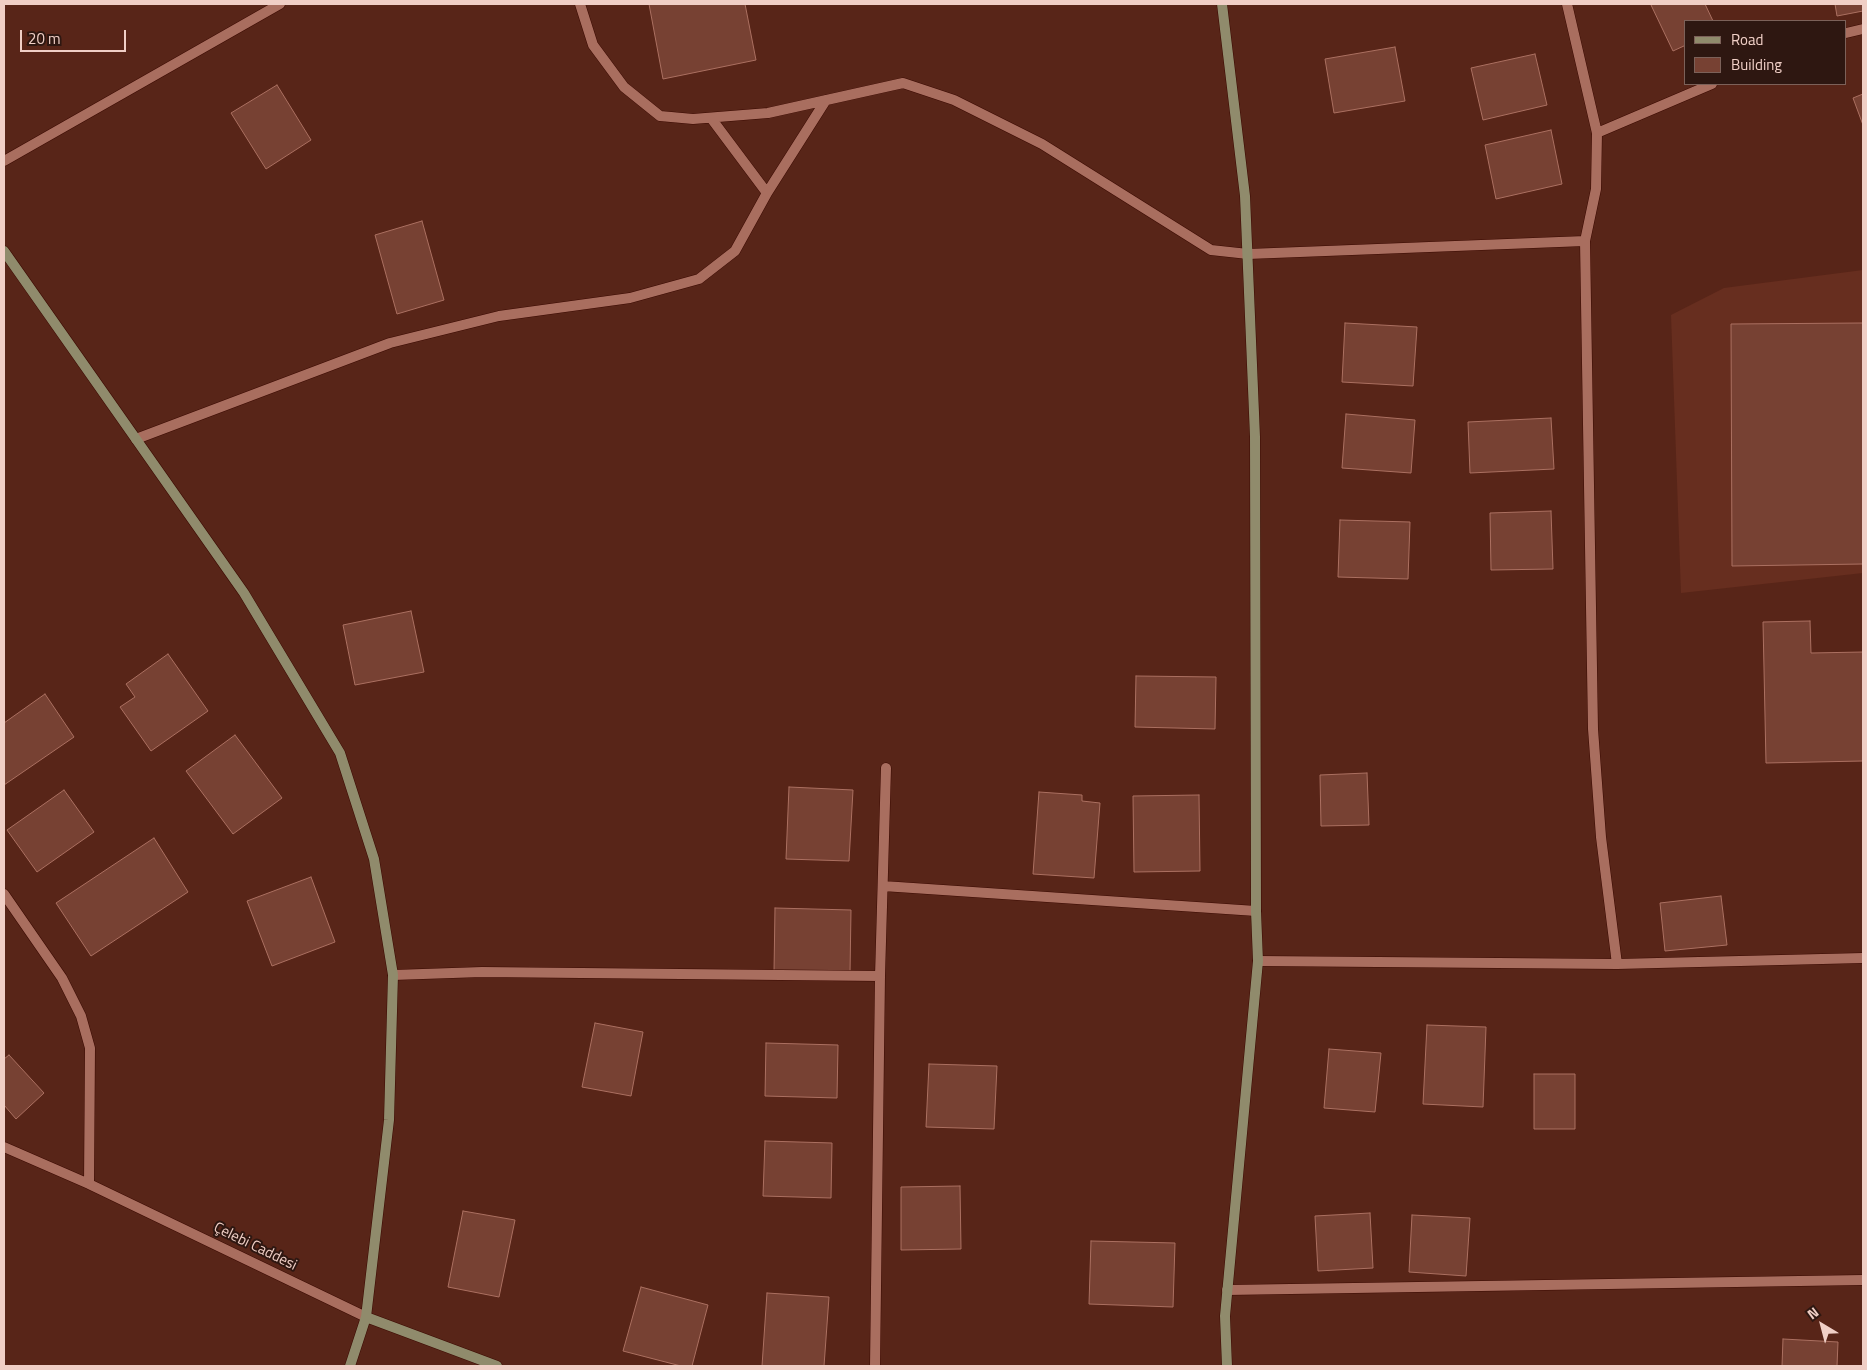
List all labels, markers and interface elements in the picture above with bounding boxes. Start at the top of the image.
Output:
scale bar [22,20,129,52]
legend [1684,20,1847,85]
text: 20 m [28,27,61,50]
text: Road [1731,28,1763,51]
text: Building [1731,53,1782,76]
street label: Çelebi Caddesi [210,1219,300,1275]
north arrow [1797,1300,1847,1350]
text: N [1802,1301,1823,1324]

